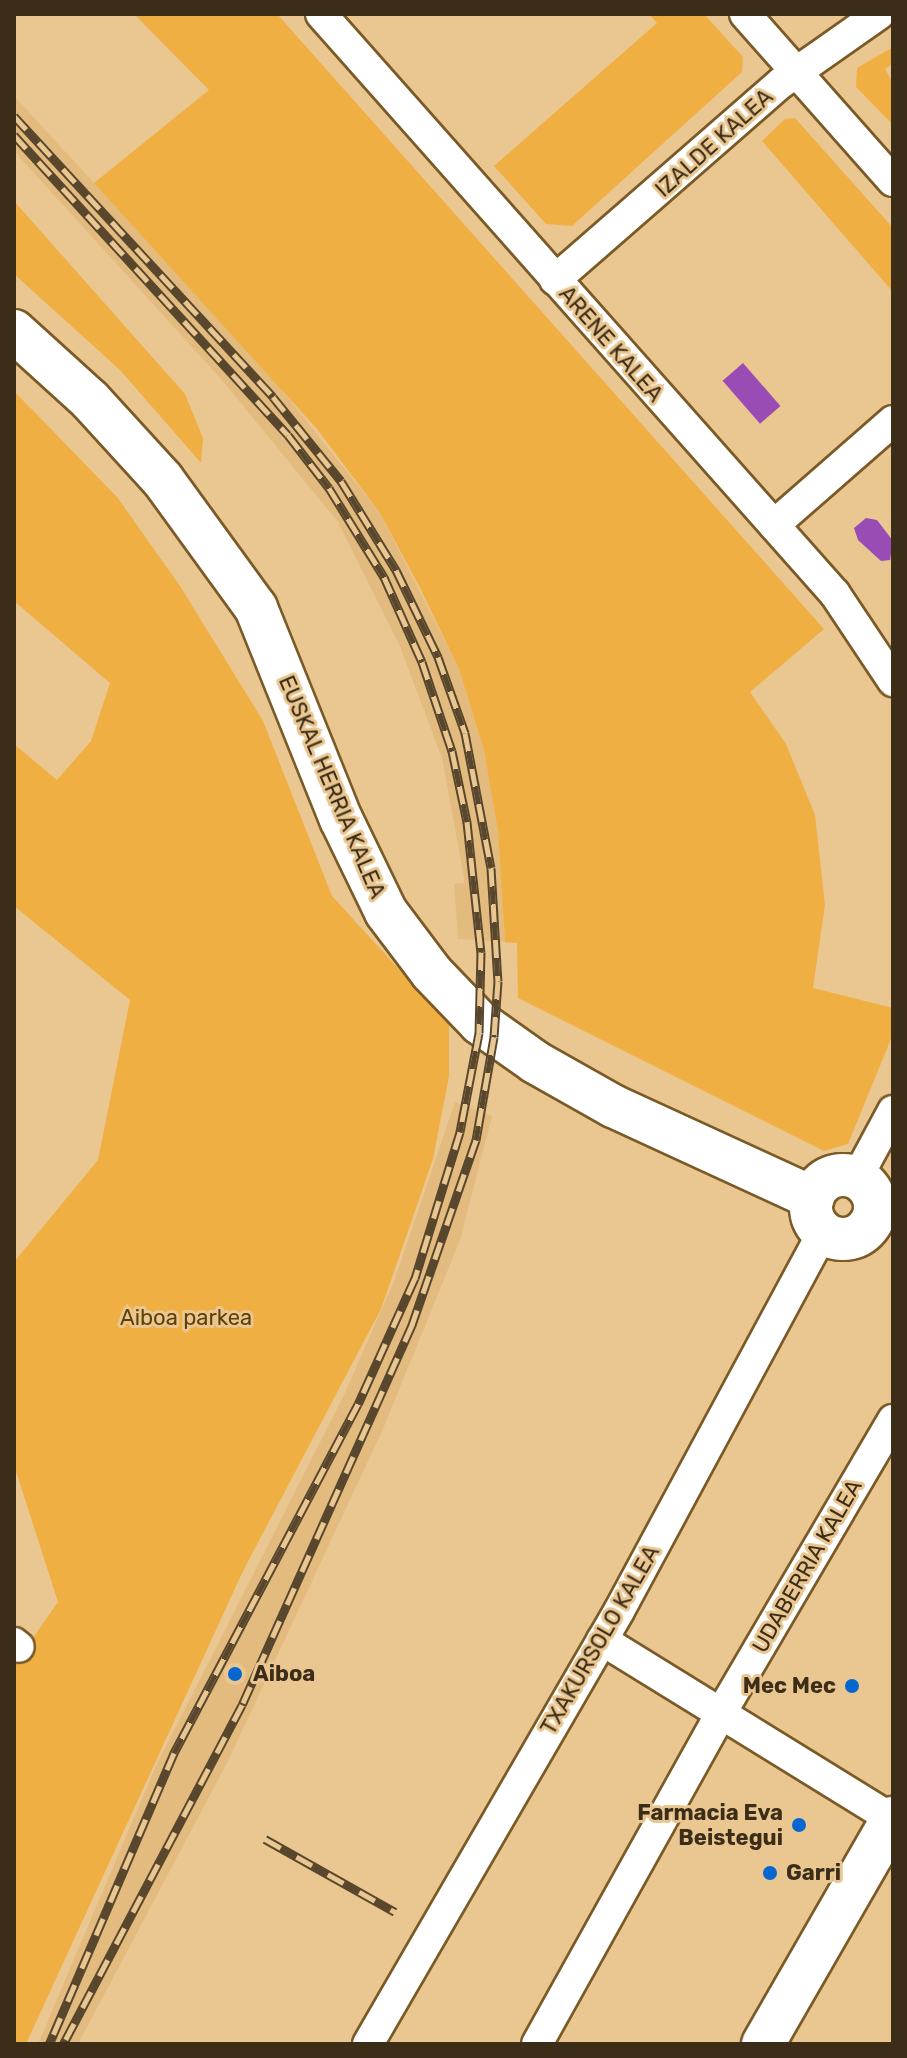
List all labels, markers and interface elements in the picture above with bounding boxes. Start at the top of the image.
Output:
street label: IZALDE KALEA [650,83,778,203]
street label: ARENE KALEA [554,281,668,407]
street label: EUSKAL HERRIA KALEA [273,671,391,903]
park label: Aiboa parkea [120,1305,252,1331]
street label: UDABERRIA KALEA [746,1474,868,1658]
street label: TXAKURSOLO KALEA [535,1541,665,1739]
place label: Aiboa [253,1661,315,1687]
marker: Aiboa [224,1663,246,1685]
place label: Mec Mec [743,1673,836,1699]
marker: Mec Mec [843,1677,861,1695]
place label: Farmacia Eva Beistegui [637,1799,783,1850]
marker: Farmacia Eva Beistegui [790,1816,808,1834]
place label: Garri [786,1860,841,1886]
marker: Garri [761,1864,779,1882]

